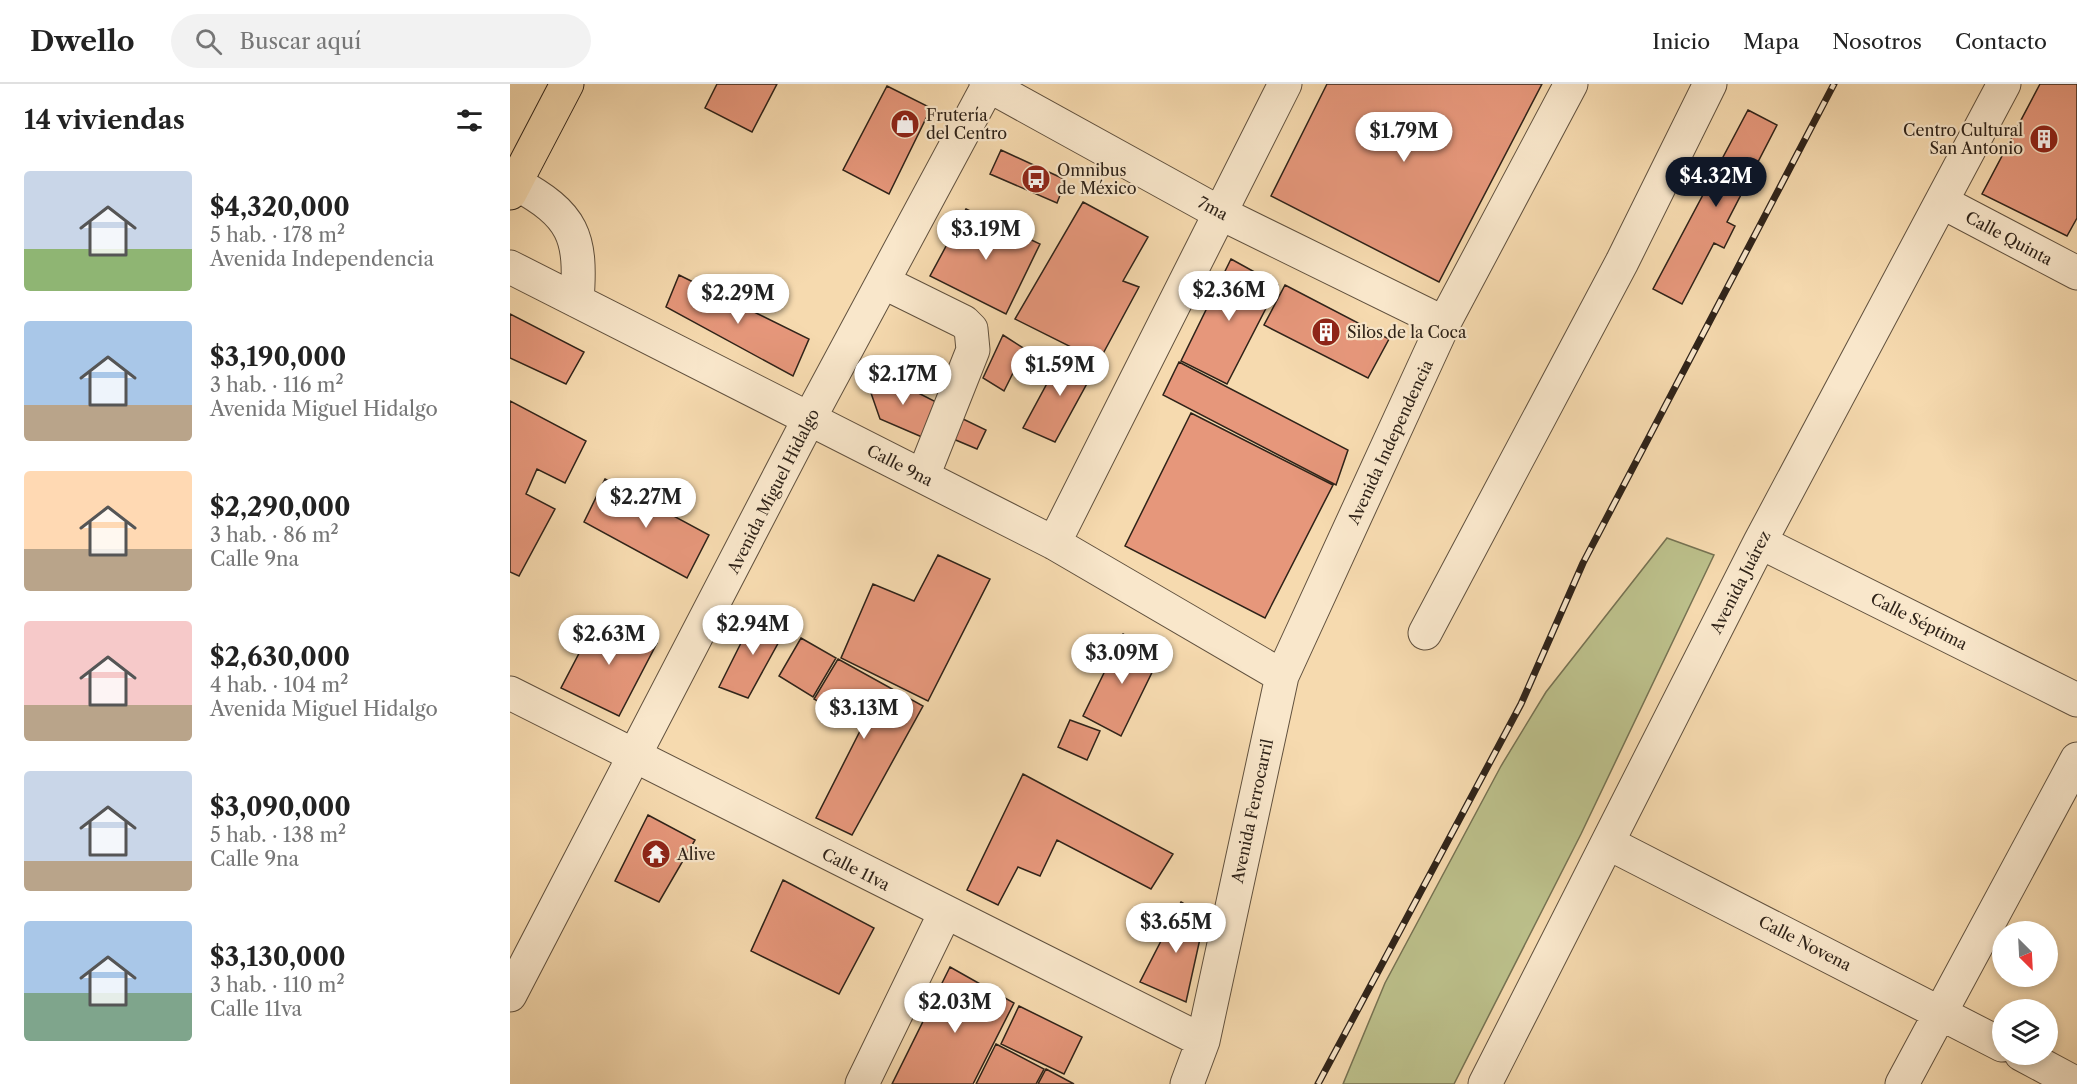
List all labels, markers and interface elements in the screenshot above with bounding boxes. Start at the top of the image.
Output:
search box [171,14,591,68]
text: Dwello [30,24,135,58]
icon: search [192,25,225,58]
text: Buscar aquí [240,28,361,55]
text: Inicio [1652,29,1710,54]
text: Mapa [1743,29,1799,54]
text: Nosotros [1832,29,1922,54]
text: Contacto [1955,29,2047,54]
text: 14 viviendas [24,104,185,136]
icon: filters [453,104,486,137]
place label: Frutería del Centro [926,105,1007,143]
shop icon: Frutería del Centro [889,108,921,140]
pin: $1.79M [1355,112,1453,163]
text: $1.79M [1369,119,1439,143]
place label: Centro Cultural San Antonio [1903,120,2023,158]
building icon: Centro Cultural San Antonio [2028,123,2060,155]
pin: $4.32M [1667,157,1765,208]
place label: Omnibus de México [1057,160,1137,198]
bus stop icon: Omnibus de México [1020,163,1052,195]
text: $4.32M [1680,164,1752,188]
text: $4,320,000 [210,191,350,223]
street label: 7ma [1195,192,1232,224]
icon: home [72,195,144,267]
street label: Calle Quinta [1962,207,2056,270]
pin: $3.19M [937,210,1035,261]
text: $3.19M [951,217,1021,241]
text: 5 hab. · 178 m² [210,223,345,247]
text: Avenida Independencia [210,247,434,271]
pin: $2.36M [1180,271,1278,322]
pin: $2.29M [689,274,787,325]
text: $2.36M [1192,278,1266,302]
text: $2.29M [701,281,775,305]
building icon: Silos de la Coca [1310,316,1342,348]
place label: Silos de la Coca [1347,322,1467,342]
text: $3,190,000 [210,341,346,373]
icon: home [72,345,144,417]
pin: $1.59M [1011,346,1109,397]
text: $1.59M [1025,353,1095,377]
pin: $2.17M [854,355,952,406]
street label: Avenida Independencia [1343,356,1437,528]
text: $2.17M [868,362,938,386]
text: 3 hab. · 116 m² [210,373,344,397]
text: Avenida Miguel Hidalgo [210,397,438,421]
street label: Avenida Miguel Hidalgo [722,405,823,578]
street label: Calle 9na [864,440,937,490]
pin: $2.27M [597,478,695,529]
text: $2.27M [610,485,682,509]
text: $2,290,000 [210,491,351,523]
icon: home [72,495,144,567]
text: 3 hab. · 86 m² [210,523,339,547]
street label: Avenida Juárez [1705,527,1775,638]
text: Calle 9na [210,547,299,571]
street label: Calle Séptima [1867,588,1971,654]
pin: $2.94M [704,605,802,656]
text: $2.94M [716,612,790,636]
pin: $2.63M [560,615,658,666]
text: $2.63M [572,622,646,646]
pin: $3.09M [1073,634,1171,685]
text: $2,630,000 [210,641,350,673]
text: $3.09M [1085,641,1159,665]
icon: home [72,645,144,717]
text: 4 hab. · 104 m² [210,673,348,697]
pin: $3.13M [815,689,913,740]
text: $3.13M [829,696,899,720]
text: Avenida Miguel Hidalgo [210,697,438,721]
street label: Avenida Ferrocarril [1227,737,1277,886]
text: $3,090,000 [210,791,351,823]
icon: home [72,795,144,867]
text: 5 hab. · 138 m² [210,823,346,847]
temple icon: Alive [640,838,672,870]
street label: Calle 11va [819,843,894,895]
place label: Alive [676,844,716,864]
text: Calle 9na [210,847,299,871]
pin: $3.65M [1127,903,1225,954]
text: $3.65M [1140,910,1212,934]
street label: Calle Novena [1755,911,1855,975]
north arrow [1992,921,2058,987]
map controls [1992,921,2058,1065]
text: $3,130,000 [210,941,346,973]
icon: home [72,945,144,1017]
text: 3 hab. · 110 m² [210,973,345,997]
pin: $2.03M [906,983,1004,1034]
text: $2.03M [918,990,992,1014]
text: Calle 11va [210,997,302,1021]
button: layers [1992,999,2058,1065]

